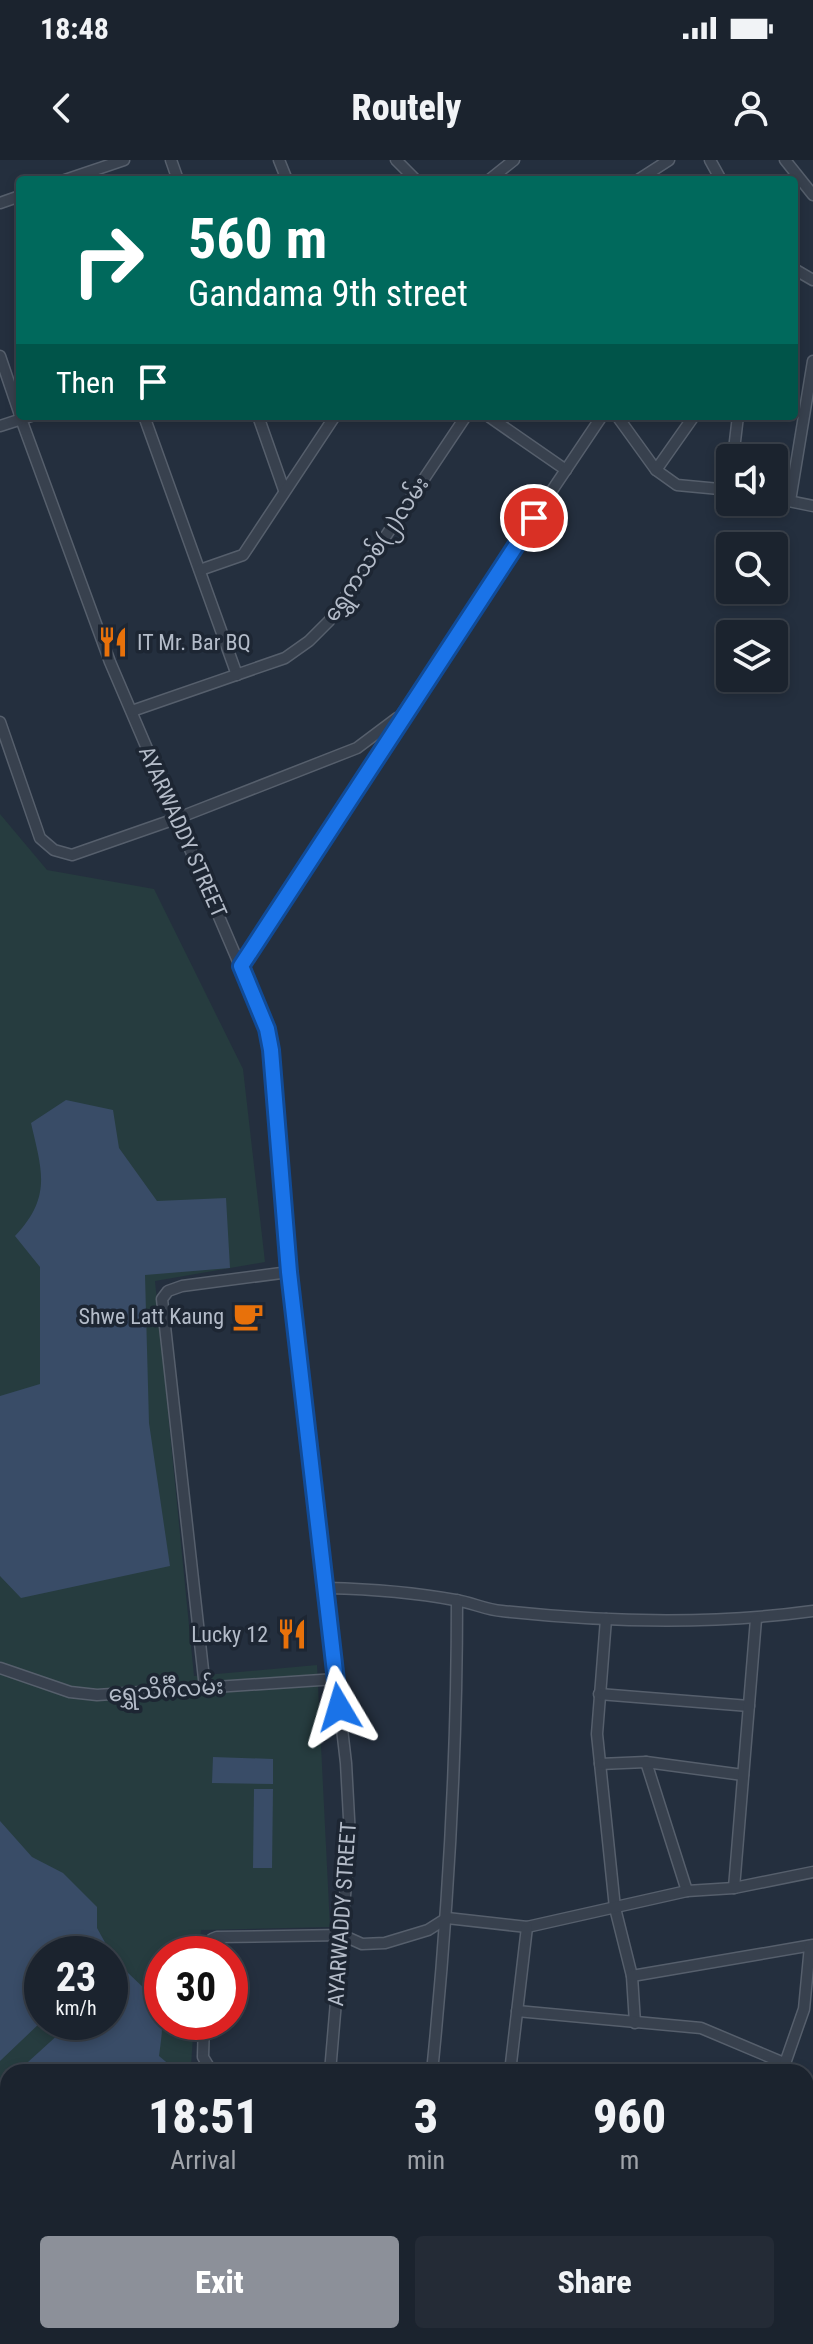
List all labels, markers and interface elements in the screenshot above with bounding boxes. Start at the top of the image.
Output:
text: 18:48 [40,11,109,46]
icon: back [40,86,84,130]
icon: person [729,86,773,130]
text: Routely [352,87,461,129]
text: 560 m [188,206,327,272]
icon: right [56,208,160,312]
text: Gandama 9th street [188,273,468,315]
icon: arrive [131,360,175,404]
text: Then [56,365,115,400]
map controls [716,444,788,692]
button: sound [716,444,788,516]
street label: ရွှေကသစ်(၂)လမ်း [316,470,438,629]
pin [500,484,568,552]
icon: arrive [512,496,556,540]
button: search [716,532,788,604]
button: layers [716,620,788,692]
restaurant icon: IT Mr. Bar BQ [96,625,130,659]
place label: IT Mr. Bar BQ [137,630,251,655]
street label: AYARWADDY STREET [134,742,232,922]
cafe icon: Shwe Latt Kaung [231,1299,265,1333]
place label: Shwe Latt Kaung [79,1304,224,1329]
restaurant icon: Lucky 12 [275,1617,309,1651]
place label: Lucky 12 [191,1622,268,1647]
position arrow [297,1665,381,1749]
street label: ရွှေသိင်္ဂီလမ်း [107,1671,225,1711]
street label: AYARWADDY STREET [323,1821,361,2007]
speed limit sign: 30 [144,1936,248,2040]
text: 23 [56,1954,96,2001]
text: km/h [55,1996,97,2020]
text: 18:51 [148,2088,259,2145]
text: 3 [414,2088,438,2145]
text: 960 [593,2088,666,2145]
text: Arrival [170,2145,237,2175]
text: min [407,2145,445,2175]
text: m [620,2145,639,2175]
button: Exit [40,2236,399,2328]
button: Share [415,2236,774,2328]

